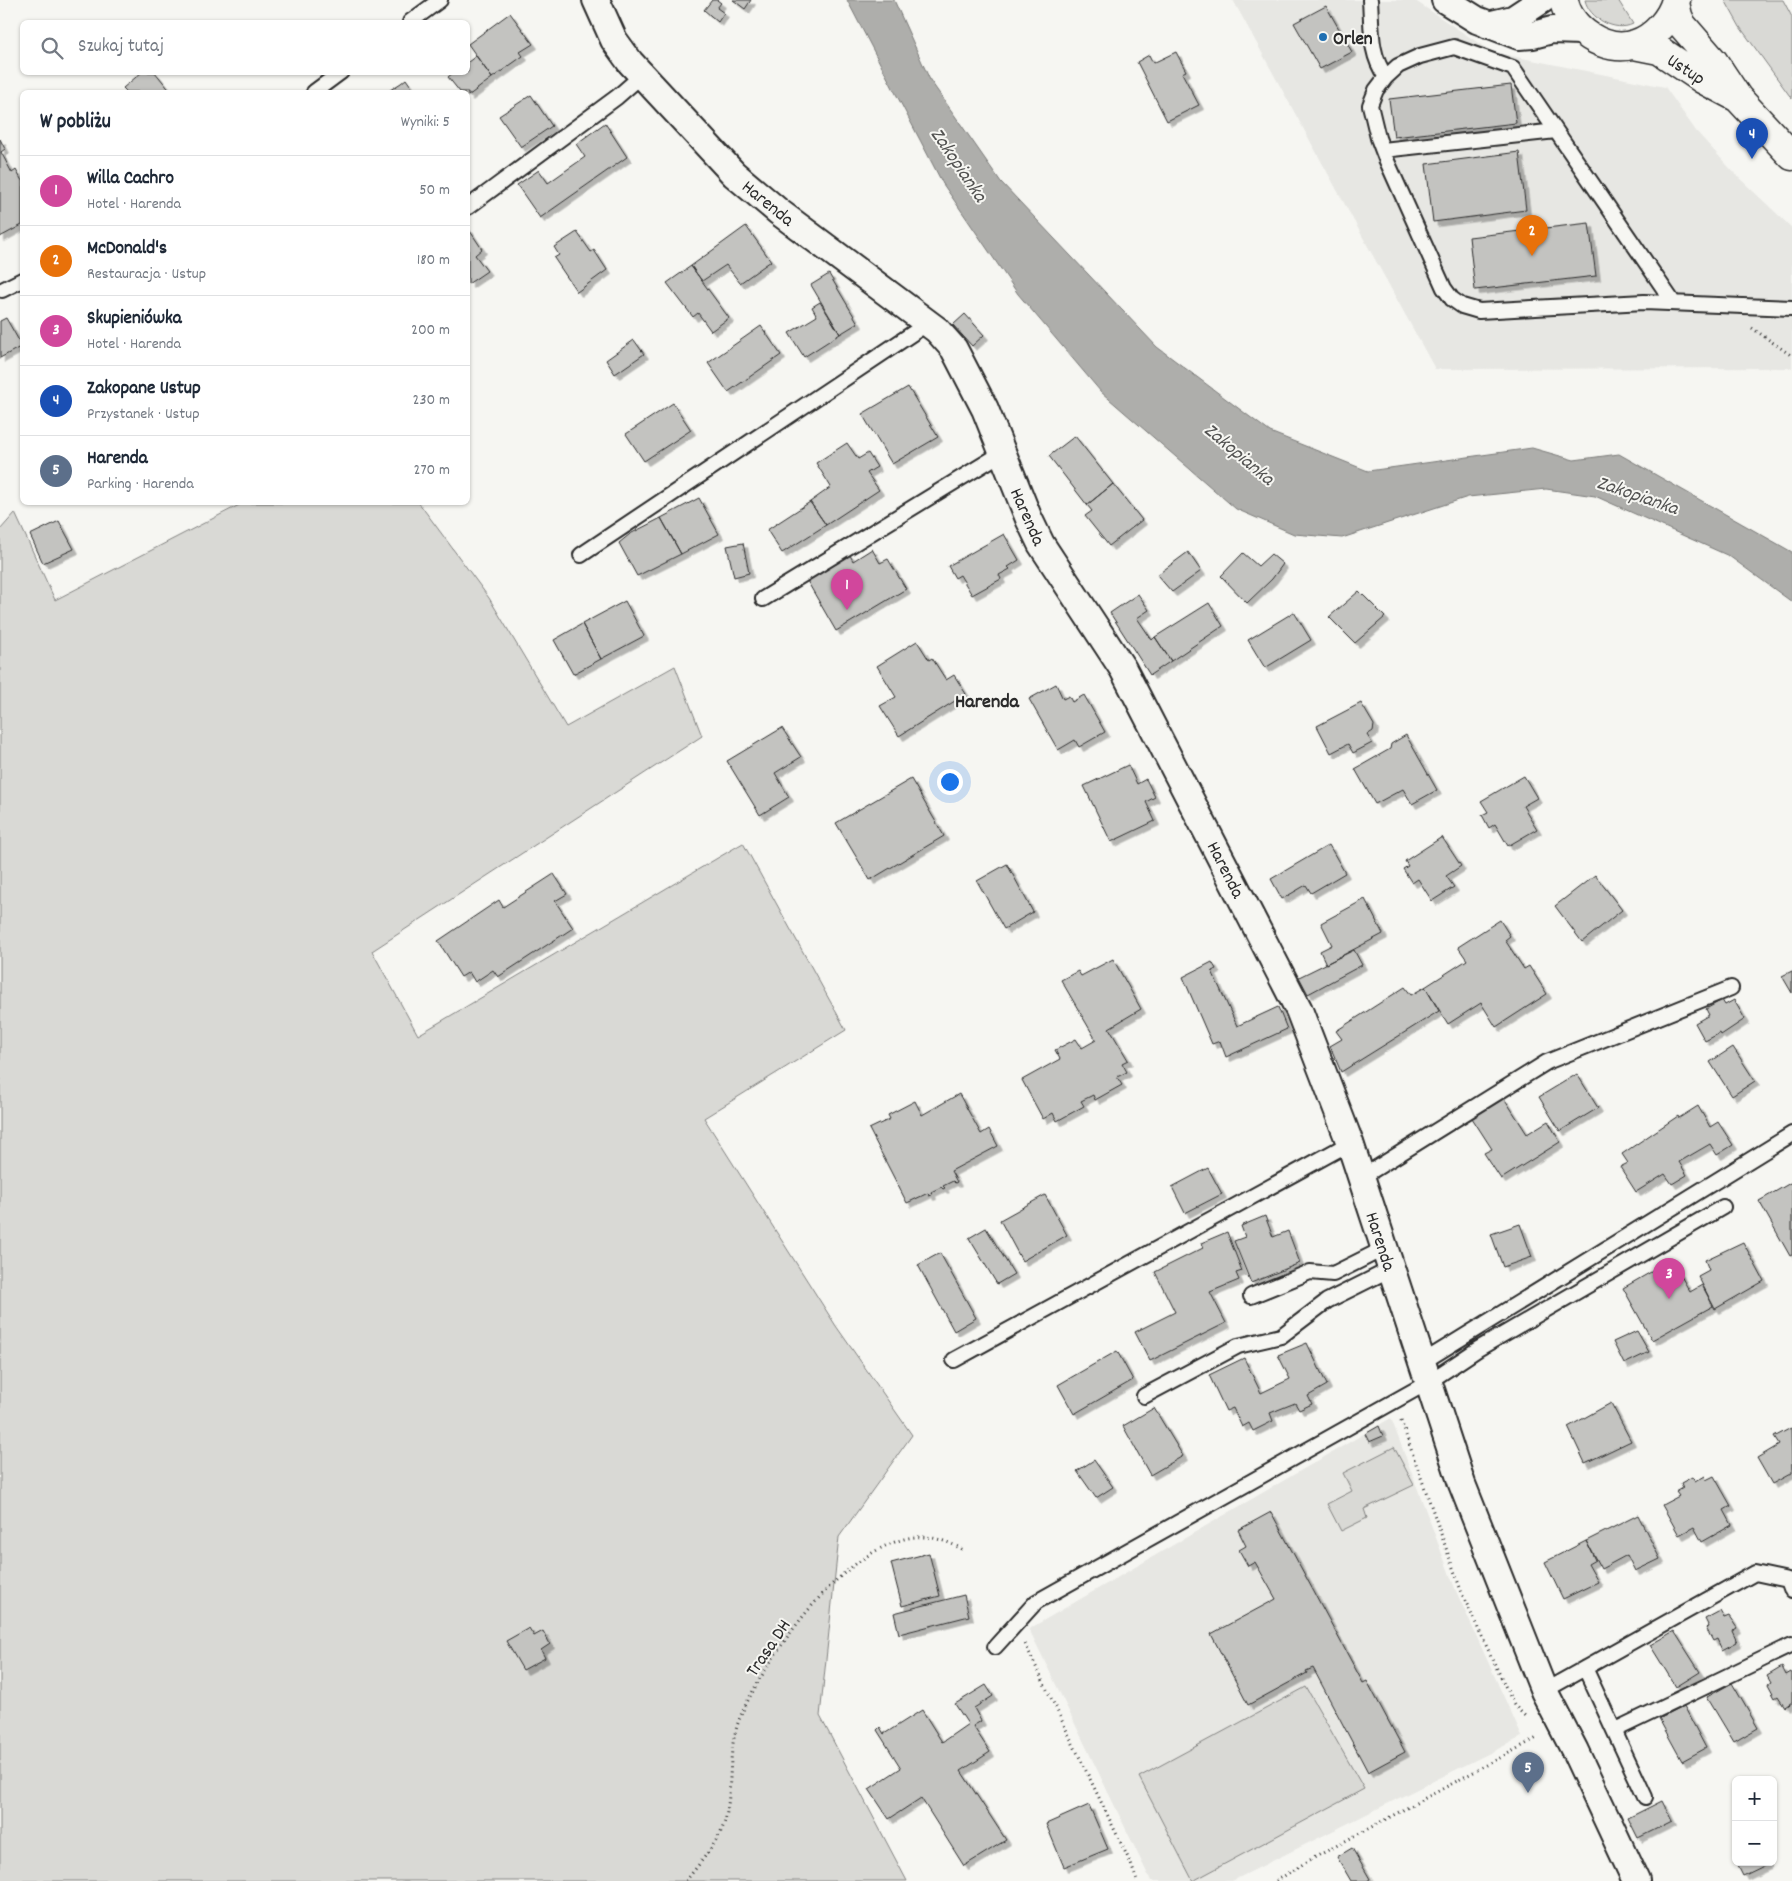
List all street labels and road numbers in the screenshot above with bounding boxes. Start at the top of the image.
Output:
street label: Ustup [1660,48,1710,93]
street label: Harenda [735,175,800,235]
street label: Harenda [1001,484,1051,552]
street label: Harenda [1198,837,1250,905]
street label: Harenda [1356,1209,1401,1276]
street label: Trasa DH [741,1615,799,1683]

